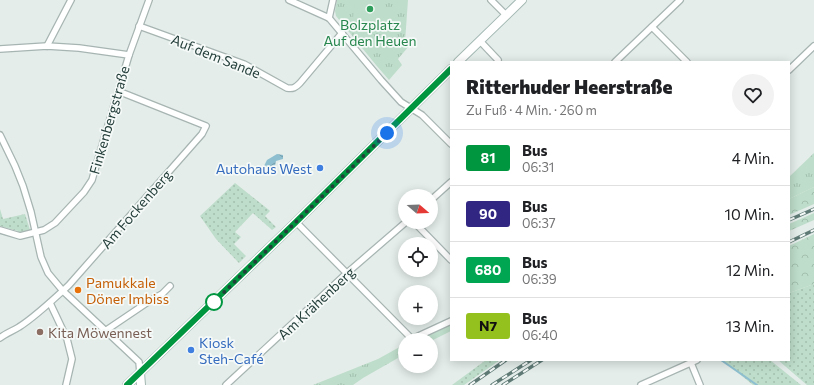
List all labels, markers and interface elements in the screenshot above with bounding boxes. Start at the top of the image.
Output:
marker: Bolzplatz Auf den Heuen [365,4,375,14]
place label: Bolzplatz Auf den Heuen [324,16,416,49]
street label: Auf dem Sande [169,30,263,82]
street label: Finkenbergstraße [85,64,133,176]
button: heart [732,74,774,116]
text: Ritterhuder Heerstraße [466,75,672,98]
text: Zu Fuß · 4 Min. · 260 m [466,102,597,118]
your location [377,123,397,143]
text: Bus [522,141,547,159]
text: 81 [481,149,496,166]
text: 4 Min. [732,149,774,167]
text: 06:31 [522,159,554,175]
place label: Autohaus West [216,160,312,177]
marker: Autohaus West [315,163,325,173]
street label: Am Fockenberg [97,166,175,252]
north arrow [398,189,438,229]
map controls [398,189,438,373]
text: Bus [522,197,547,215]
text: 90 [479,205,497,222]
text: 10 Min. [725,205,774,223]
text: 06:37 [522,215,556,231]
button: locate [398,237,438,277]
text: Bus [522,253,547,271]
text: 680 [475,261,501,278]
text: 12 Min. [726,261,774,279]
street label: Am Krähenberg [274,263,358,343]
text: 06:39 [522,271,557,287]
place label: Pamukkale Döner Imbiss [86,274,169,307]
marker: Pamukkale Döner Imbiss [73,285,83,295]
button: + [398,285,438,325]
unlabelled marker [205,293,223,311]
text: Bus [522,309,547,327]
text: N7 [479,317,497,334]
text: 13 Min. [726,317,774,335]
place label: Kita Möwennest [48,324,152,341]
marker: Kita Möwennest [35,327,45,337]
text: 06:40 [522,327,558,343]
button: − [398,333,438,373]
place label: Kiosk Steh-Café [199,334,264,367]
marker: Kiosk Steh-Café [186,345,196,355]

